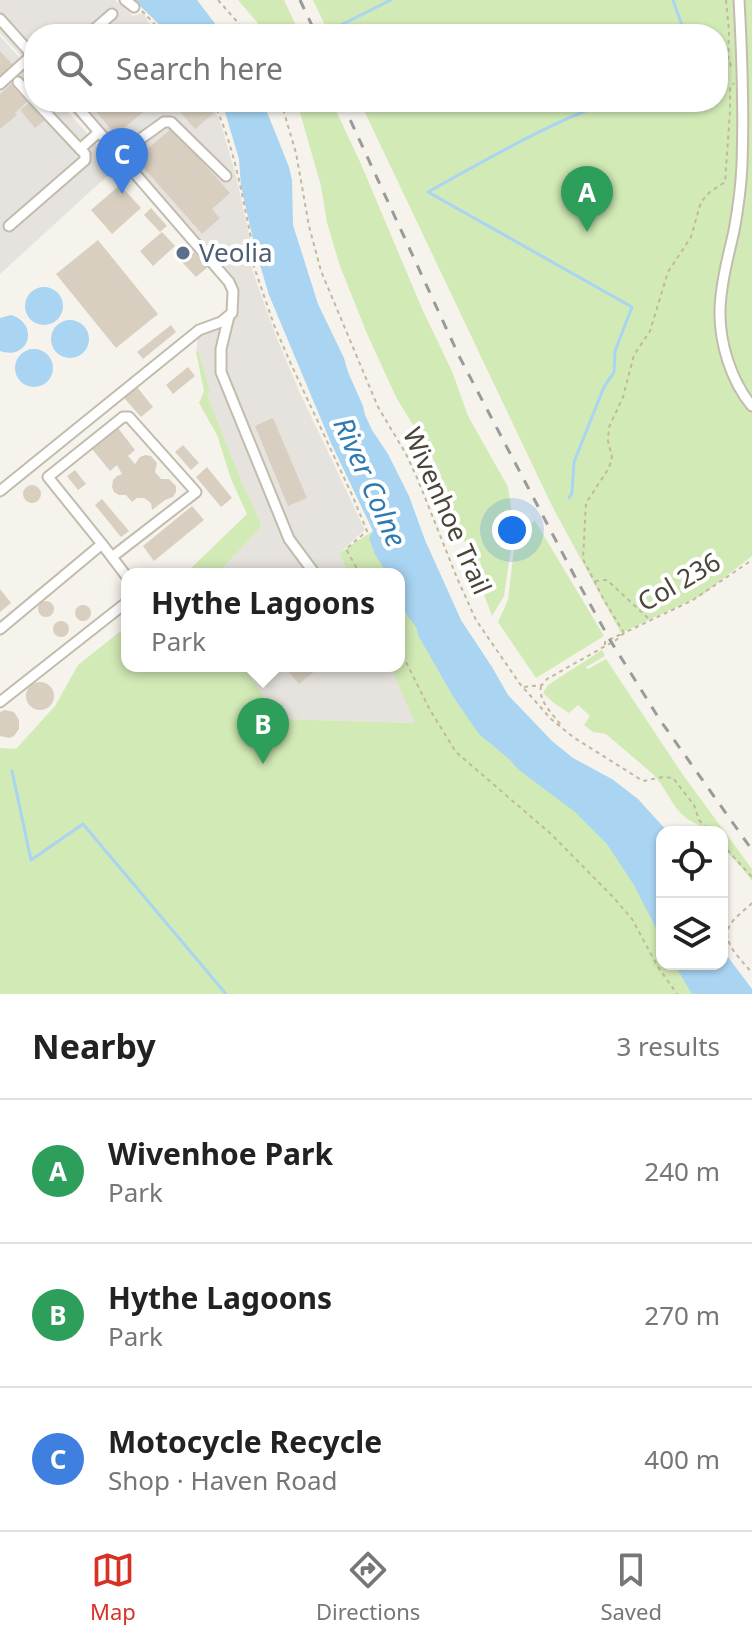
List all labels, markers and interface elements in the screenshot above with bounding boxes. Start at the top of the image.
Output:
search box [24,24,728,112]
icon: search [52,46,96,90]
text: Search here [116,48,283,89]
pin: C [96,128,148,194]
pin: A [561,166,613,232]
place label: Veolia [199,234,272,270]
marker: Veolia [174,244,192,262]
water label: River Colne [325,411,416,553]
street label: Wivenhoe Trail [395,421,501,600]
your location [492,510,532,550]
street label: Col 236 [630,543,727,619]
popup [121,568,405,672]
text: Hythe Lagoons [151,582,375,623]
text: Park [151,623,206,659]
pin: B [237,698,289,764]
map controls [656,826,728,970]
button: locate [656,826,728,898]
button: layers [656,898,728,970]
text: Nearby [32,1023,156,1069]
text: 3 results [616,1028,720,1064]
text: Wivenhoe Park [108,1133,333,1174]
text: A [49,1153,67,1189]
text: 240 m [644,1153,720,1189]
text: Park [108,1174,163,1210]
text: Hythe Lagoons [108,1277,332,1318]
text: B [49,1297,67,1333]
text: 270 m [644,1297,720,1333]
text: Park [108,1318,163,1354]
text: Motocycle Recycle [108,1421,382,1462]
text: C [50,1441,66,1477]
text: 400 m [644,1441,720,1477]
text: Shop · Haven Road [108,1462,338,1498]
tab: Map [90,1548,136,1626]
tab: Directions [316,1548,420,1626]
tab: Saved [600,1548,662,1626]

